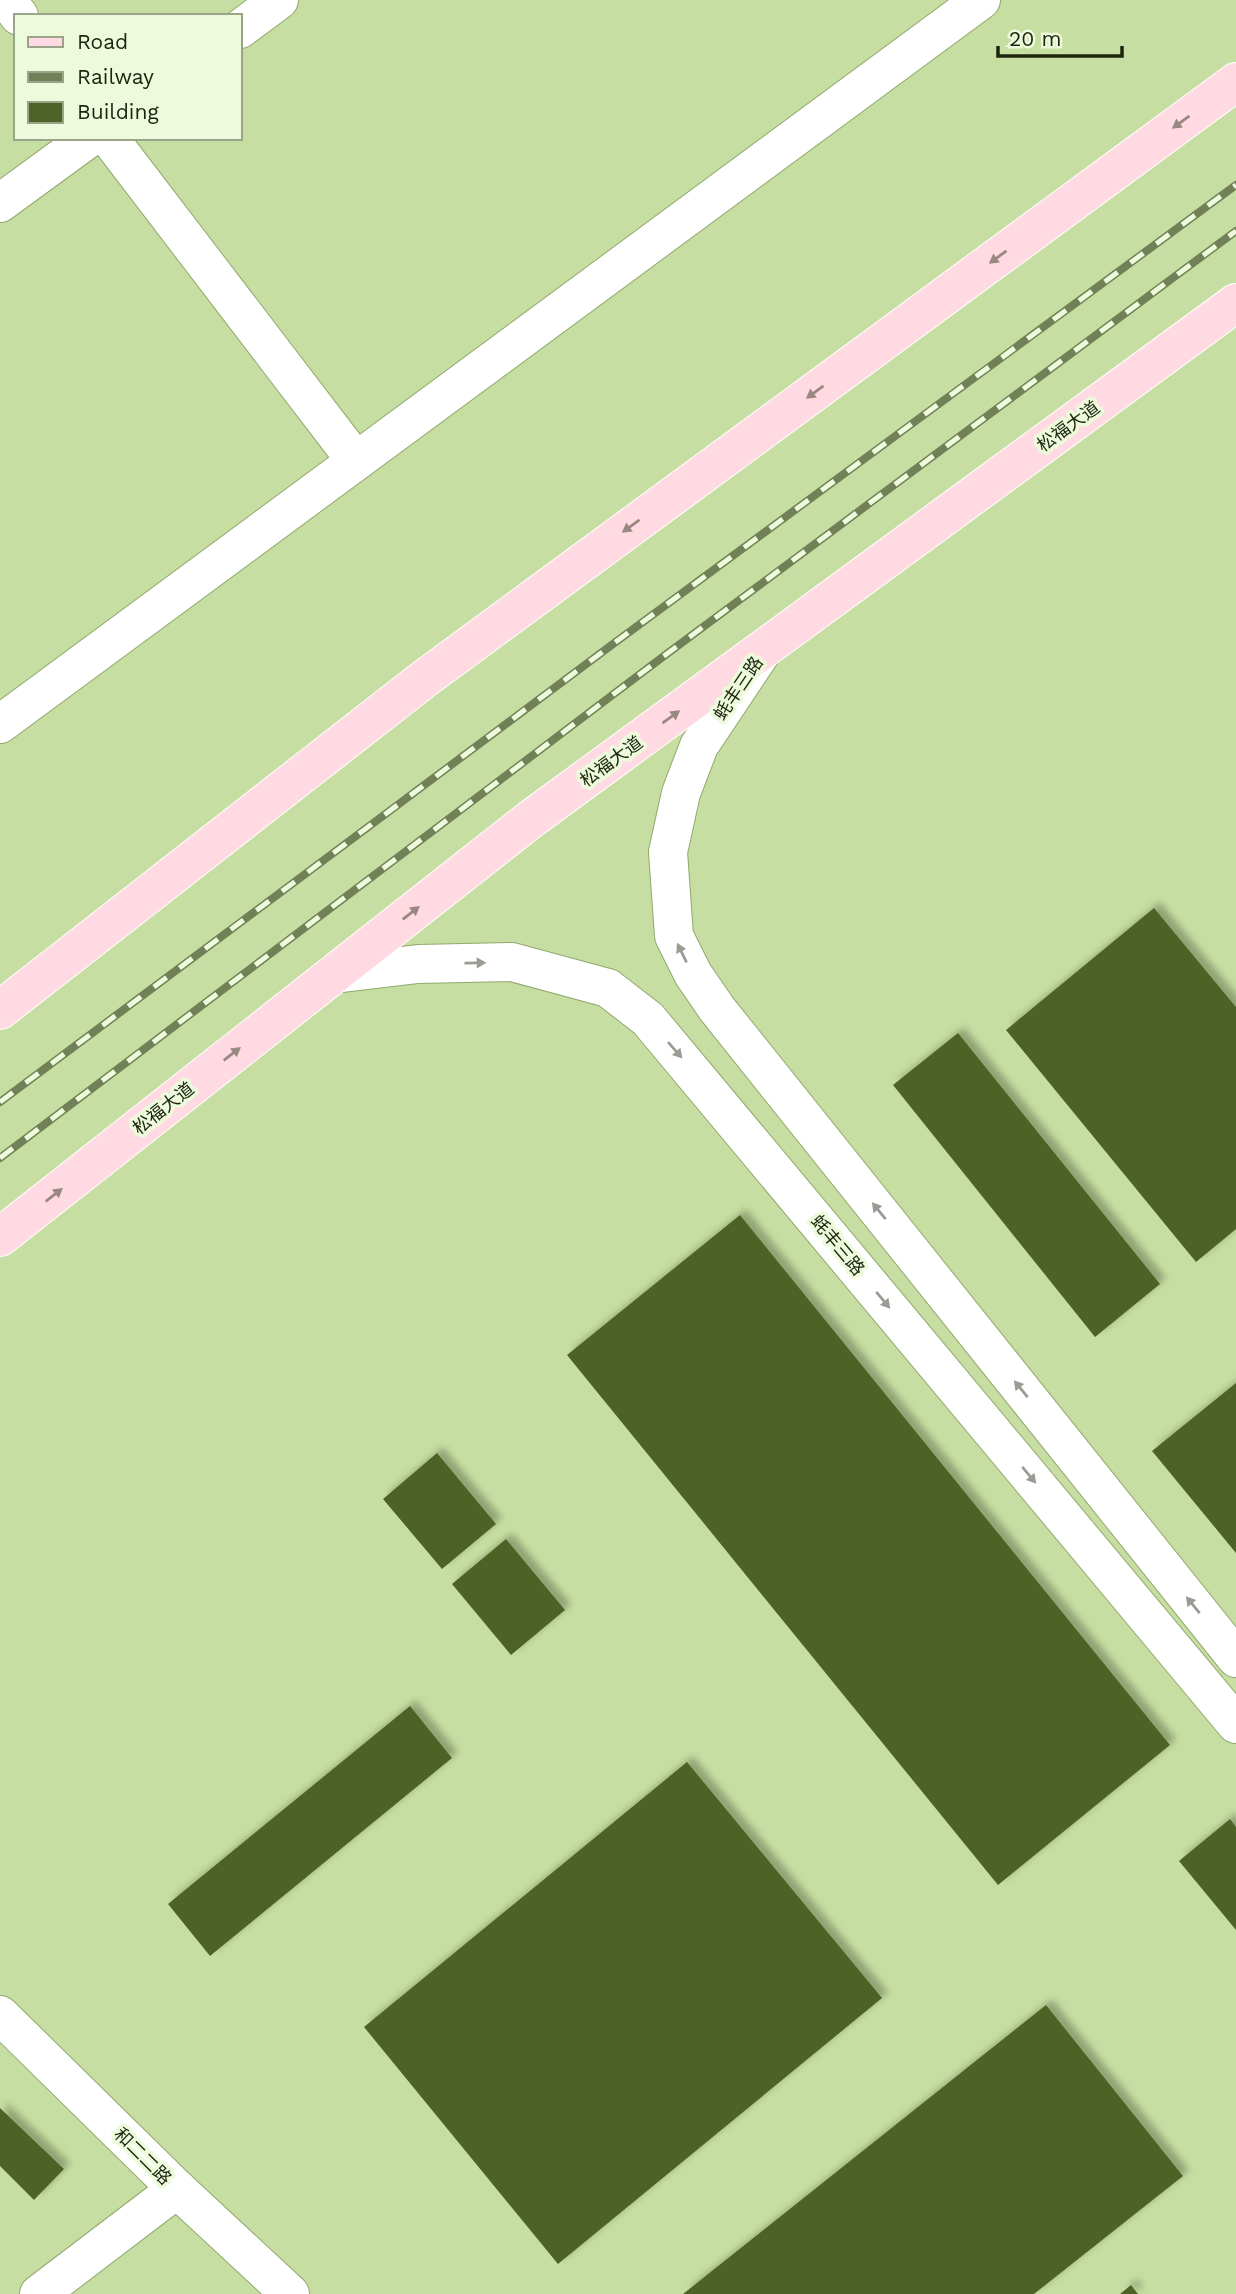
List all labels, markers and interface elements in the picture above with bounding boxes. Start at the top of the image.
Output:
legend [14,14,242,140]
scale bar [998,14,1122,58]
text: 20 m [1009,26,1061,51]
text: Road [77,29,128,54]
text: Railway [77,64,154,89]
text: Building [77,99,159,124]
one-way arrow [1172,115,1190,129]
one-way arrow [989,250,1007,264]
one-way arrow [806,384,824,399]
street label: 松福大道 [1033,396,1103,456]
one-way arrow [622,519,640,533]
street label: 蚝丰三路 [709,652,767,724]
one-way arrow [662,710,680,724]
street label: 松福大道 [576,731,646,791]
one-way arrow [402,906,420,921]
one-way arrow [676,943,688,963]
one-way arrow [465,957,487,969]
one-way arrow [667,1041,682,1058]
one-way arrow [224,1047,241,1062]
street label: 松福大道 [128,1078,198,1138]
one-way arrow [44,1187,62,1202]
one-way arrow [871,1203,886,1221]
street label: 蚝丰三路 [807,1211,869,1279]
one-way arrow [875,1291,890,1308]
one-way arrow [1013,1380,1028,1398]
one-way arrow [1021,1466,1036,1483]
one-way arrow [1186,1596,1201,1614]
street label: 和二二路 [110,2123,176,2189]

